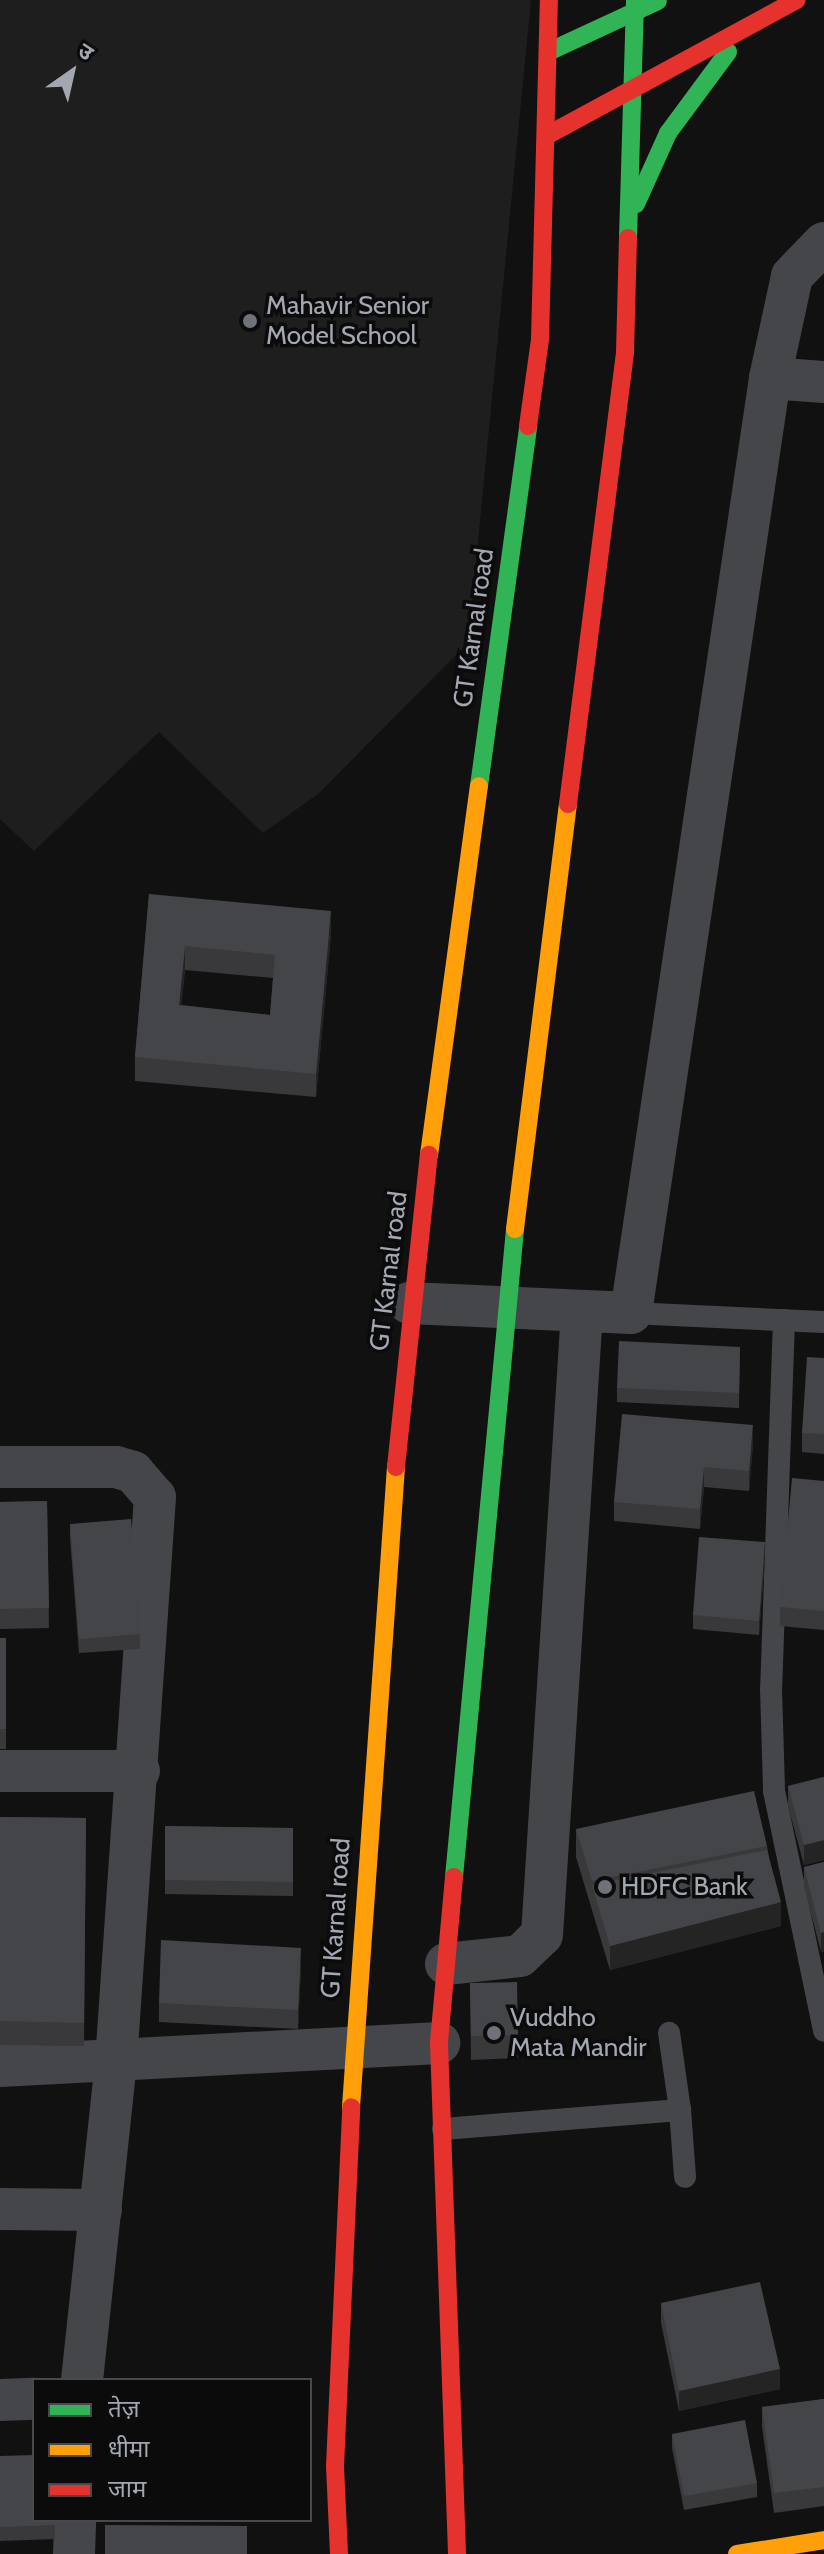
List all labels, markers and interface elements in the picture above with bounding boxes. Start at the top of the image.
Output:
north arrow [32,32,112,112]
text: उ [73,37,99,66]
place label: Mahavir Senior Model School [266,290,429,352]
marker: Mahavir Senior Model School [241,312,259,330]
street label: GT Karnal road [447,546,501,710]
street label: GT Karnal road [364,1189,414,1353]
street label: GT Karnal road [315,1837,357,1999]
place label: HDFC Bank [621,1871,748,1903]
marker: HDFC Bank [596,1878,614,1896]
place label: Vuddho Mata Mandir [510,2002,646,2064]
marker: Vuddho Mata Mandir [485,2024,503,2042]
legend [32,2378,312,2522]
text: तेज़ [108,2394,140,2423]
text: धीमा [108,2434,150,2463]
text: जाम [108,2474,146,2503]

